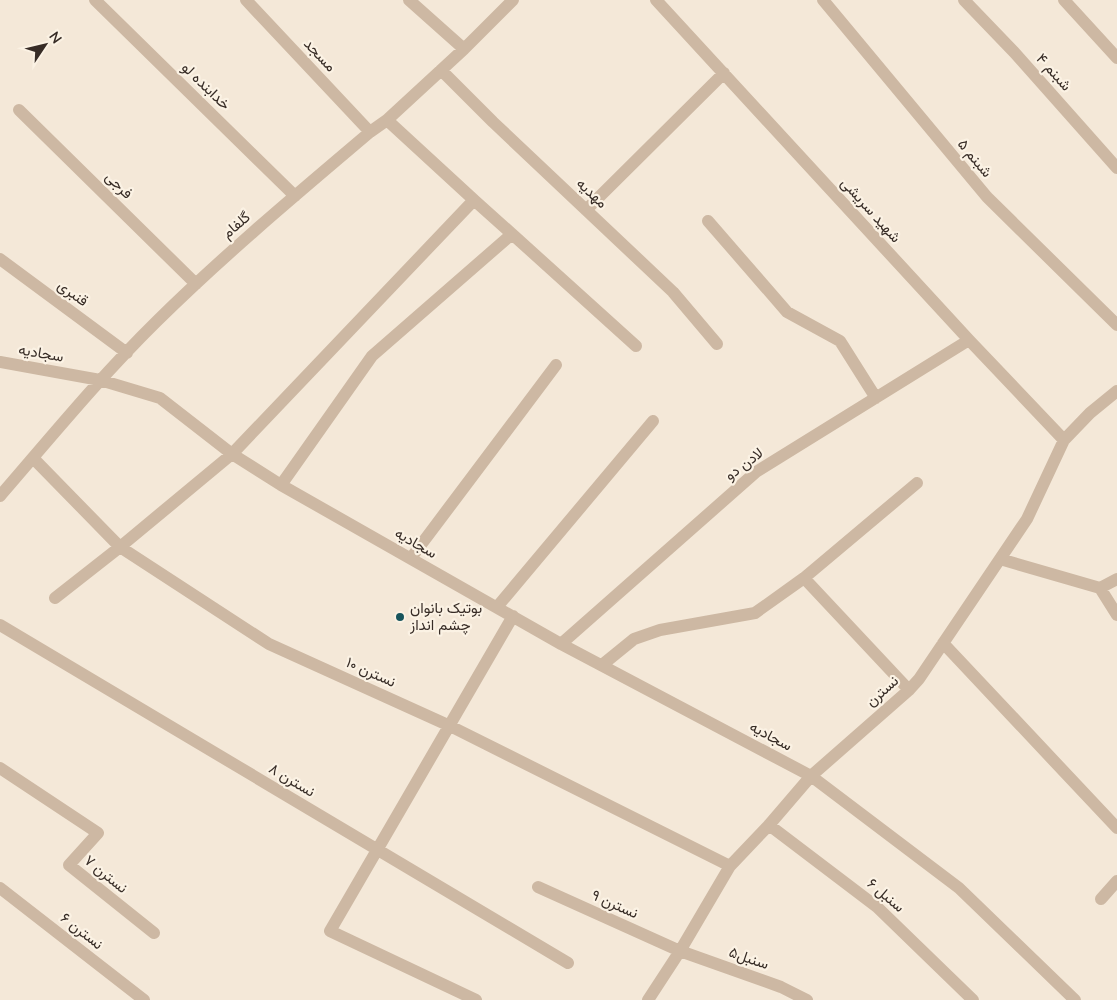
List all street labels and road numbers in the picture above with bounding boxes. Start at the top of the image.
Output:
street label: مسجد [300,34,341,75]
street label: شبنم ۴ [1032,49,1076,95]
street label: خدابنده لو [178,58,235,114]
street label: شبنم ۵ [953,135,997,182]
street label: فرجی [101,167,137,203]
street label: مهدیه [573,173,612,212]
street label: شهید سریشی [836,173,906,247]
street label: گلفام [217,207,255,243]
street label: قنبری [54,275,93,311]
street label: سجادیه [17,339,65,366]
street label: لادن دو [721,443,767,484]
street label: سجادیه [392,523,441,562]
street label: نسترن ۱۰ [343,652,399,691]
street label: نسترن [861,671,902,710]
street label: سجادیه [747,716,796,755]
street label: نسترن ۸ [266,758,319,801]
street label: نسترن ۷ [81,850,132,897]
street label: سنبل ۶ [864,873,909,916]
street label: نسترن ۹ [589,885,641,922]
street label: نسترن ۶ [57,908,107,953]
street label: سنبل۵ [727,942,772,973]

